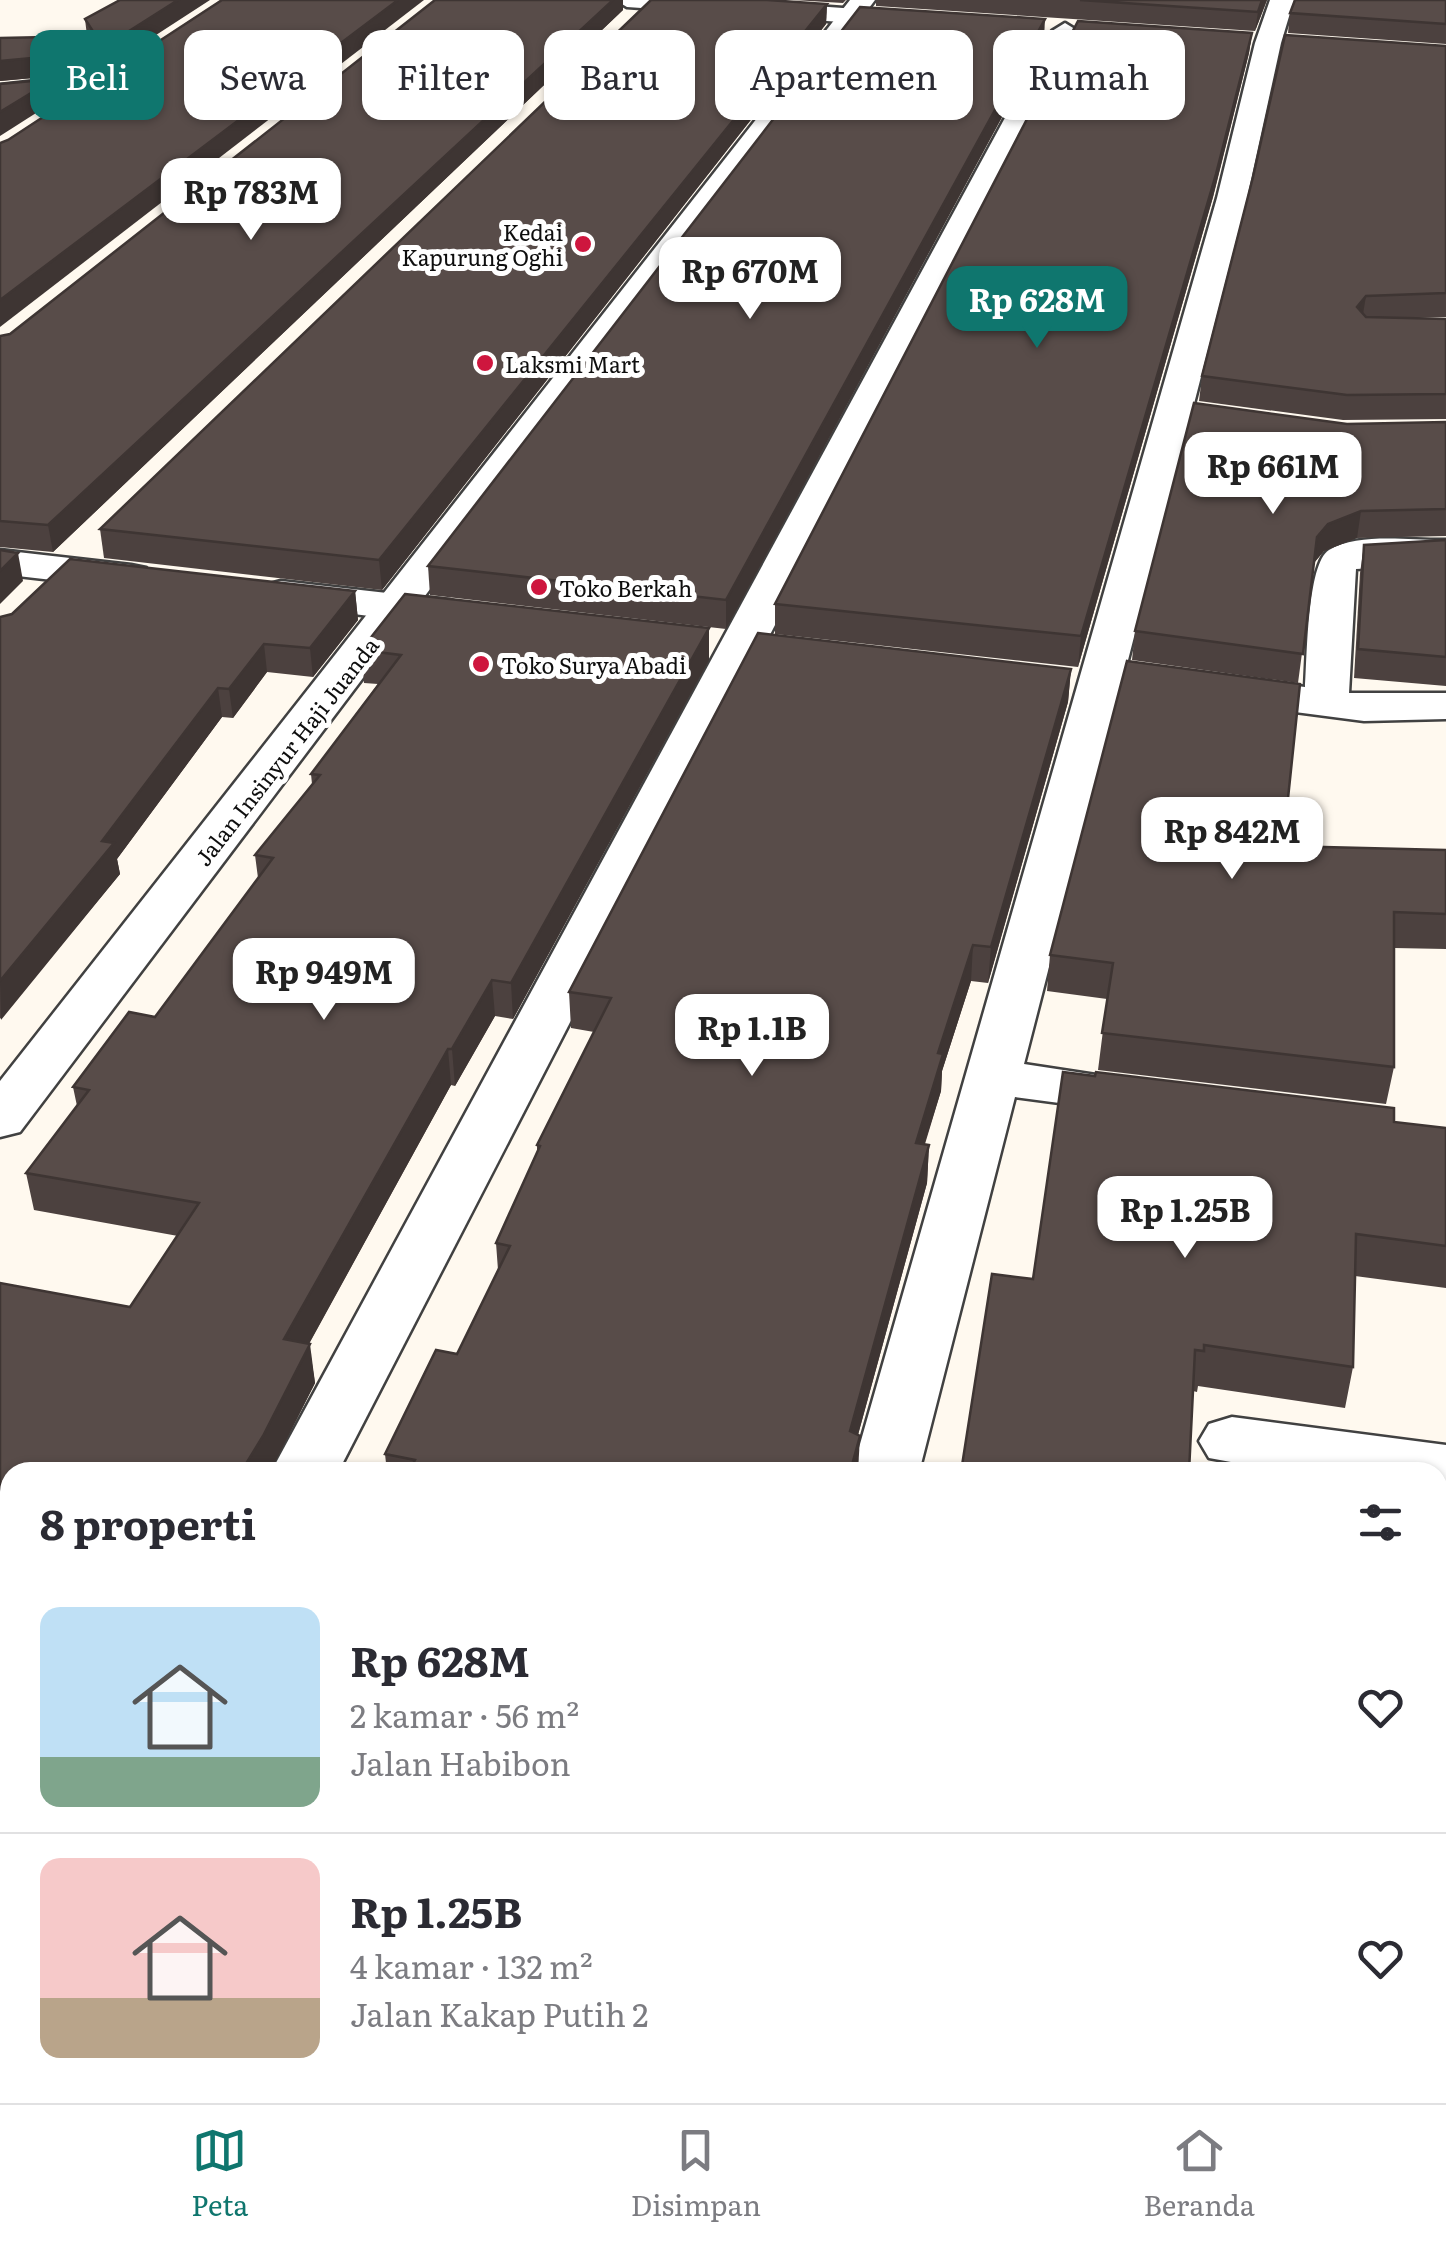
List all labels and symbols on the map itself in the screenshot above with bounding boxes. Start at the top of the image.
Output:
pin: Rp 783M [159,158,343,243]
place label: Kedai Kapurung Oghi [401,215,563,273]
marker: Kedai Kapurung Oghi [572,233,594,255]
pin: Rp 670M [658,237,842,322]
pin: Rp 628M [945,266,1129,351]
place label: Laksmi Mart [505,347,640,380]
marker: Laksmi Mart [474,352,496,374]
pin: Rp 661M [1181,432,1365,517]
place label: Toko Berkah [559,571,692,604]
marker: Toko Berkah [528,576,550,598]
street label: Jalan Insinyur Haji Juanda [186,630,386,872]
place label: Toko Surya Abadi [501,648,686,681]
marker: Toko Surya Abadi [470,653,492,675]
pin: Rp 842M [1140,797,1324,882]
pin: Rp 949M [232,938,416,1023]
pin: Rp 1.1B [660,994,844,1079]
pin: Rp 1.25B [1082,1176,1288,1261]

